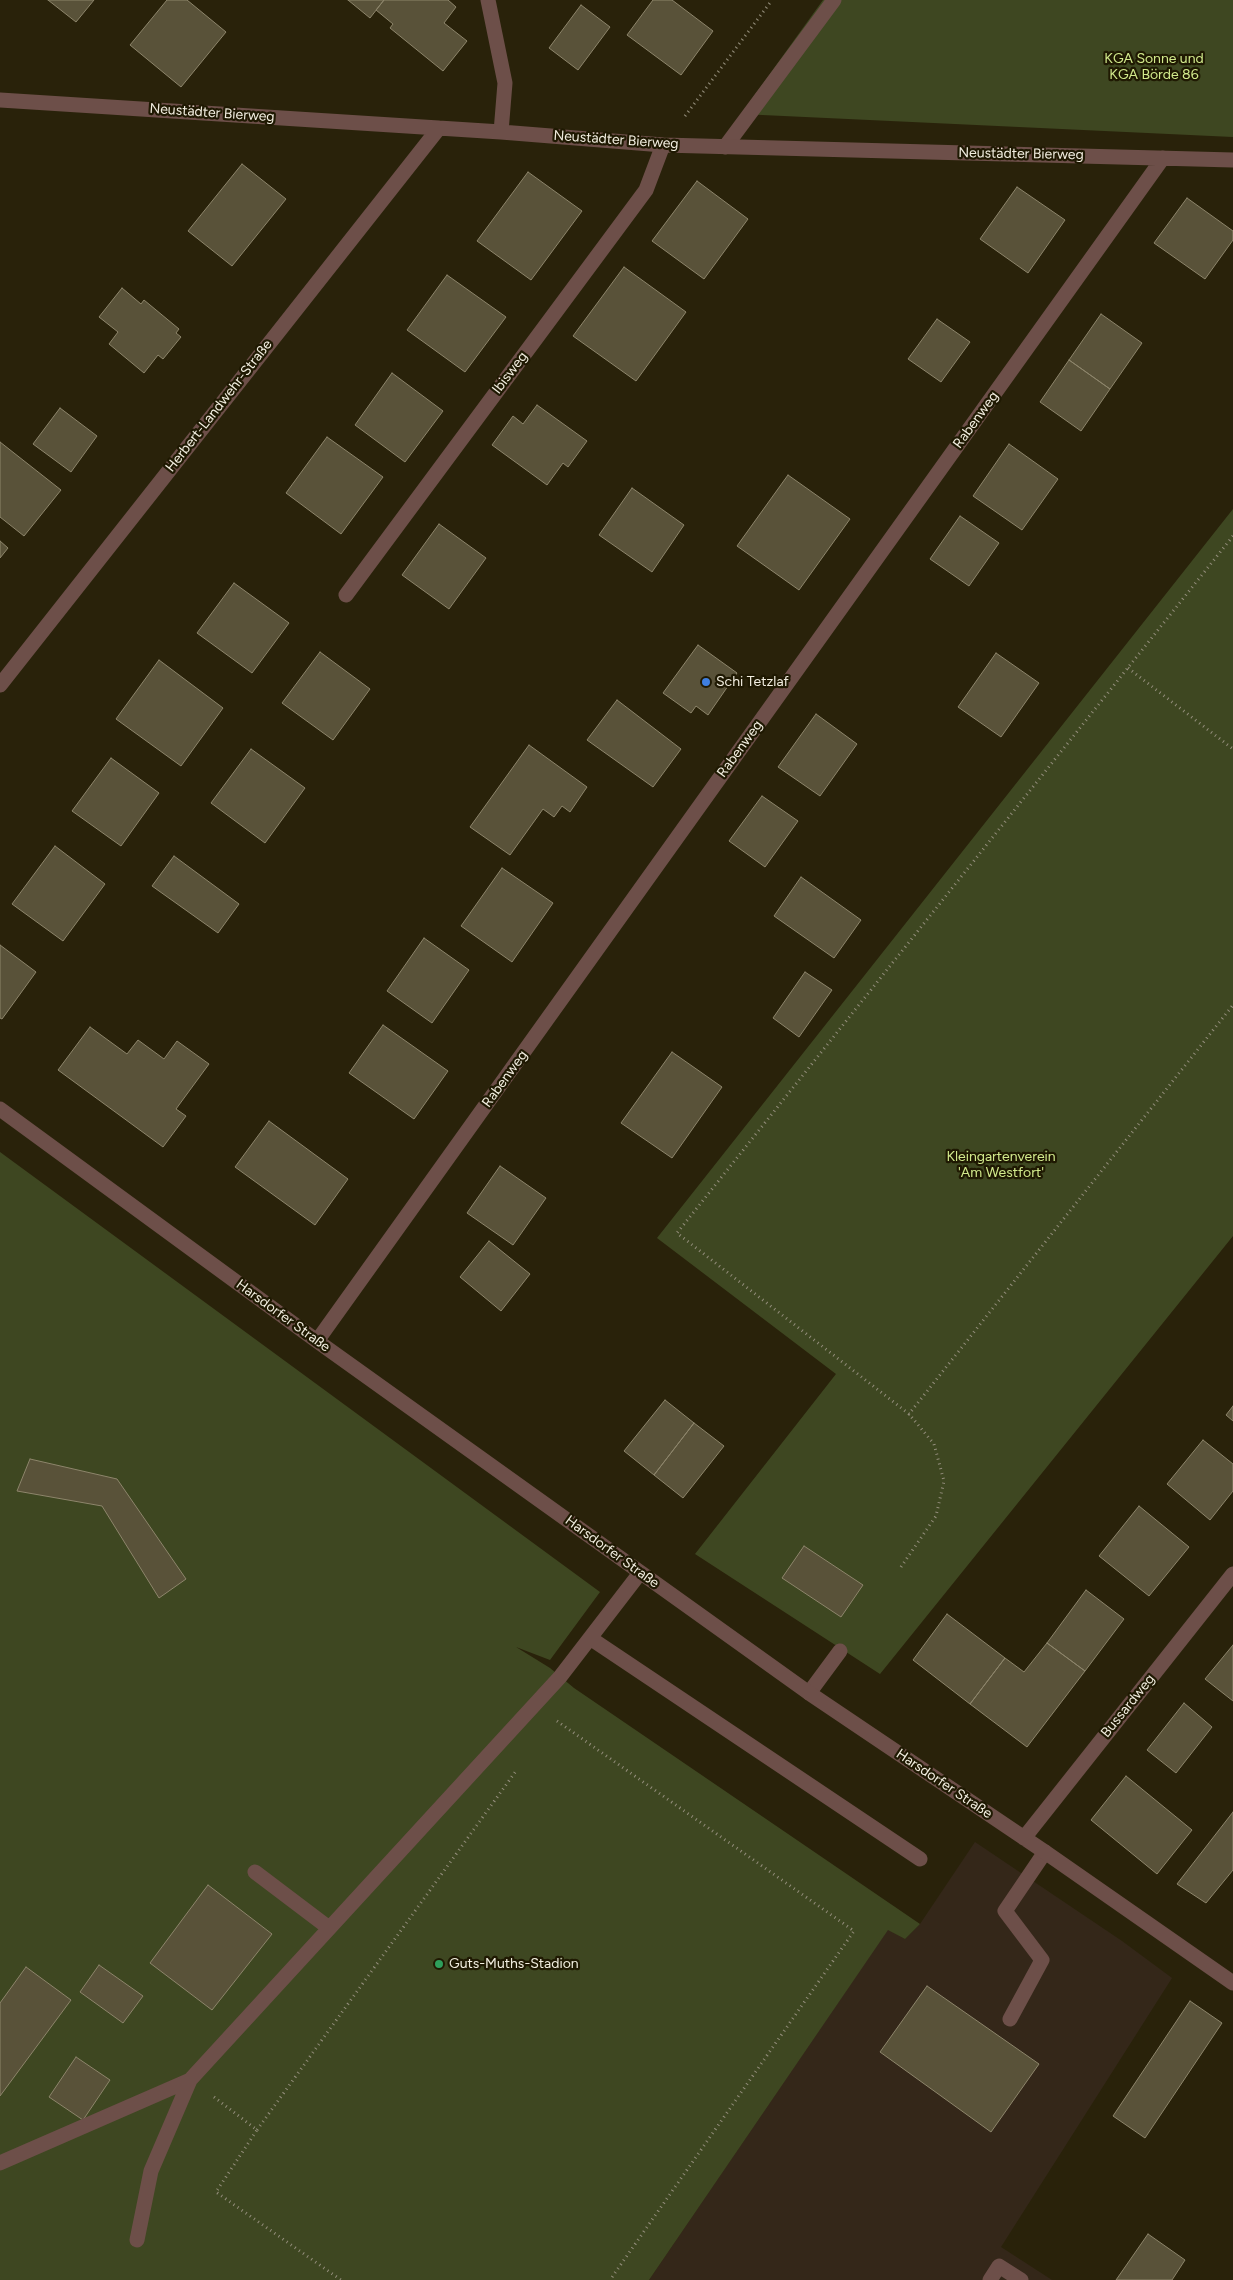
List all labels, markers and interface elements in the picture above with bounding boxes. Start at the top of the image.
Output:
park label: KGA Sonne und KGA Börde 86 [1104,51,1204,84]
street label: Neustädter Bierweg [149,100,275,126]
street label: Neustädter Bierweg [553,127,679,153]
street label: Neustädter Bierweg [958,145,1084,163]
street label: Herbert-Landwehr-Straße [162,337,276,475]
street label: Ibisweg [489,349,531,397]
street label: Rabenweg [950,388,1002,452]
place label: Schi Tetzlaf [716,674,789,690]
marker: Schi Tetzlaf [700,676,712,688]
street label: Rabenweg [714,717,766,781]
street label: Rabenweg [479,1047,531,1111]
park label: Kleingartenverein 'Am Westfort' [946,1149,1056,1182]
street label: Harsdorfer Straße [233,1276,333,1356]
street label: Harsdorfer Straße [562,1512,662,1592]
street label: Bussardweg [1098,1671,1158,1741]
street label: Harsdorfer Straße [893,1746,995,1822]
place label: Guts-Muths-Stadion [449,1956,579,1972]
marker: Guts-Muths-Stadion [433,1958,445,1970]

